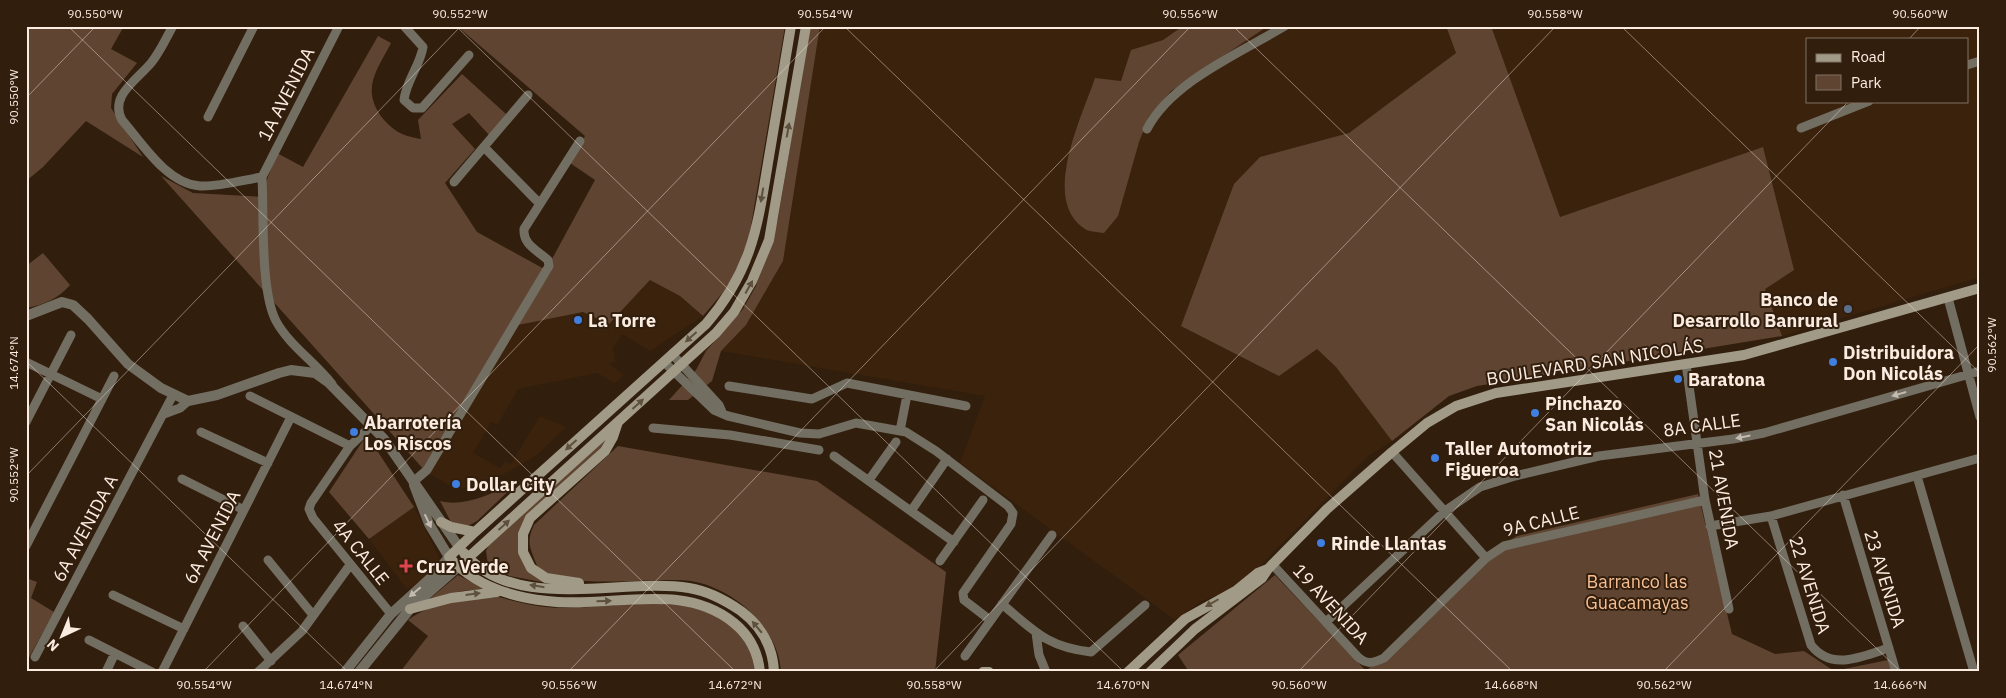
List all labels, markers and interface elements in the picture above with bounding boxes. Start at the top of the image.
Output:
text: 90.550°W [67,6,123,21]
text: 90.552°W [432,6,488,21]
text: 90.554°W [797,6,853,21]
text: 90.556°W [1162,6,1218,21]
text: 90.558°W [1527,6,1583,21]
text: 90.560°W [1892,6,1948,21]
legend [1806,38,1968,102]
street label: 1A AVENIDA [253,43,320,145]
text: Road [1851,47,1886,66]
text: 90.550°W [6,69,21,125]
text: Park [1851,73,1881,92]
one-way arrow [784,122,792,138]
one-way arrow [758,187,766,203]
one-way arrow [744,280,753,294]
place label: Banco de Desarrollo Banrural [1673,288,1839,332]
marker: Banco de Desarrollo Banrural [1842,303,1854,315]
place label: La Torre [588,309,656,332]
marker: La Torre [572,314,584,326]
text: 90.562°W [1984,317,1999,373]
one-way arrow [686,331,698,343]
street label: BOULEVARD SAN NICOLÁS [1485,333,1705,391]
text: 14.674°N [6,336,21,390]
place label: Distribuidora Don Nicolás [1843,341,1954,385]
marker: Distribuidora Don Nicolás [1827,356,1839,368]
place label: Baratona [1688,368,1765,391]
marker: Baratona [1672,373,1684,385]
one-way arrow [1892,390,1907,398]
place label: Pinchazo San Nicolás [1545,392,1644,436]
one-way arrow [631,398,643,410]
marker: Pinchazo San Nicolás [1529,407,1541,419]
street label: 8A CALLE [1662,408,1742,442]
place label: Abarrotería Los Riscos [364,411,462,455]
marker: Abarrotería Los Riscos [348,426,360,438]
one-way arrow [1735,433,1750,441]
place label: Taller Automotriz Figueroa [1445,437,1592,481]
one-way arrow [565,439,577,451]
text: 90.552°W [6,447,21,503]
street label: 21 AVENIDA [1704,447,1744,551]
marker: Taller Automotriz Figueroa [1429,452,1441,464]
street label: 6A AVENIDA A [47,470,123,585]
place label: Dollar City [466,473,555,496]
marker: Dollar City [450,478,462,490]
street label: 6A AVENIDA [179,486,246,588]
street label: 9A CALLE [1500,500,1582,542]
one-way arrow [424,514,432,528]
street label: 4A CALLE [328,515,394,589]
one-way arrow [498,519,510,531]
street label: 23 AVENIDA [1859,527,1911,631]
place label: Rinde Llantas [1331,532,1447,555]
street label: 22 AVENIDA [1784,533,1836,637]
marker: Rinde Llantas [1315,537,1327,549]
place label: Cruz Verde [416,555,509,578]
street label: 19 AVENIDA [1288,559,1374,649]
marker: Cruz Verde [400,560,412,572]
park label: Barranco las Guacamayas [1585,570,1689,614]
one-way arrow [529,582,545,590]
one-way arrow [409,586,422,597]
one-way arrow [465,590,481,598]
one-way arrow [596,597,612,605]
one-way arrow [1205,599,1218,608]
north arrow [38,610,88,660]
one-way arrow [752,621,763,634]
text: N [43,635,63,655]
text: 90.554°W [176,677,232,692]
text: 14.674°N [319,677,373,692]
text: 90.556°W [541,677,597,692]
text: 14.672°N [708,677,762,692]
text: 90.558°W [906,677,962,692]
text: 14.670°N [1096,677,1150,692]
text: 90.560°W [1271,677,1327,692]
text: 14.668°N [1484,677,1538,692]
text: 90.562°W [1636,677,1692,692]
text: 14.666°N [1873,677,1927,692]

